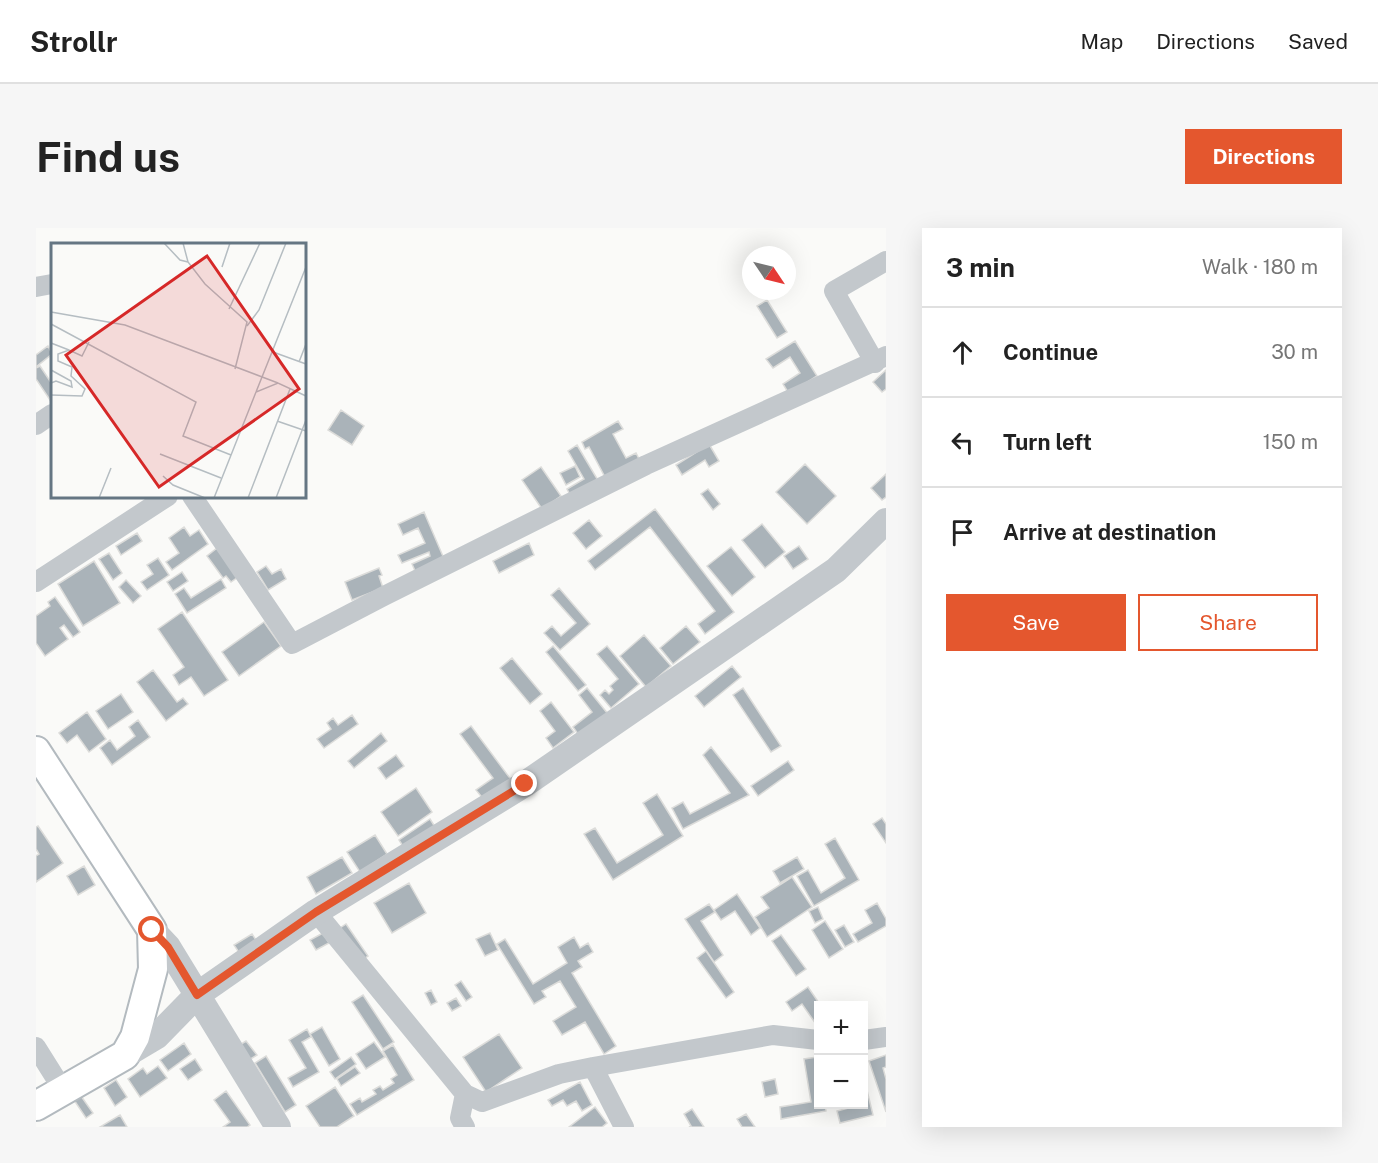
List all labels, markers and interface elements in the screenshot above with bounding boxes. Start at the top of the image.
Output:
text: Strollr [30,25,118,58]
text: Map [1081,29,1123,54]
text: Directions [1156,29,1255,54]
text: Saved [1288,29,1348,54]
button: Directions [1185,129,1342,184]
text: Find us [36,132,180,181]
inset map [51,243,306,498]
north arrow [742,246,796,300]
text: 3 min [946,252,1015,283]
text: Walk · 180 m [1202,255,1318,279]
icon: ahead [946,336,979,369]
text: Continue [1003,339,1098,365]
text: 30 m [1271,340,1318,364]
icon: left [946,426,979,459]
text: Turn left [1003,429,1092,455]
text: 150 m [1263,430,1318,454]
icon: arrive [946,516,979,549]
text: Arrive at destination [1003,519,1216,545]
button: Save [946,594,1126,651]
button: Share [1138,594,1318,651]
route end [511,770,537,796]
route start [138,916,164,942]
map controls [814,1001,868,1109]
button: + [814,1001,868,1055]
button: − [814,1055,868,1109]

